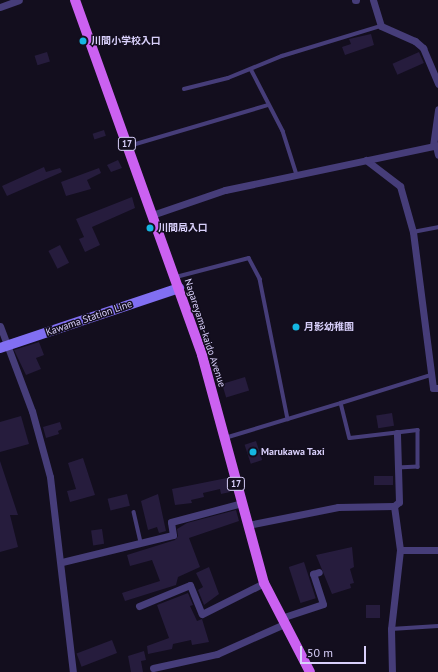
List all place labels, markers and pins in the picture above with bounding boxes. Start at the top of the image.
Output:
place label: 川間小学校入口 [91,35,161,47]
marker: 川間小学校入口 [78,36,88,46]
place label: 川間局入口 [158,222,208,234]
marker: 川間局入口 [145,223,155,233]
place label: 月影幼稚園 [304,321,354,333]
marker: 月影幼稚園 [291,322,301,332]
place label: Marukawa Taxi [261,446,325,458]
marker: Marukawa Taxi [248,447,258,457]

